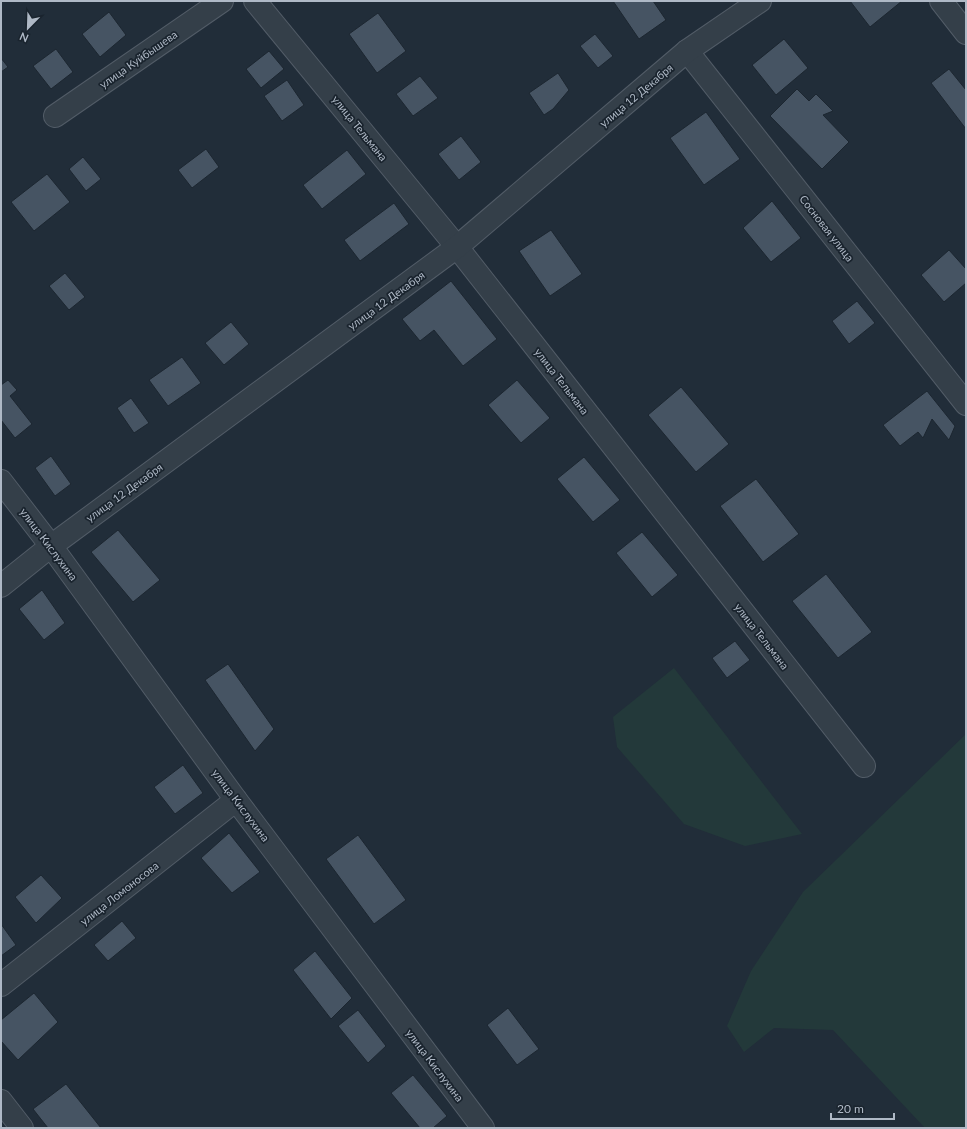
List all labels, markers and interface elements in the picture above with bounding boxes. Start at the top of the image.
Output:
north arrow [8,8,48,48]
street label: улица Куйбышева [97,27,179,91]
text: N [17,30,30,45]
street label: улица 12 Декабря [597,61,675,129]
street label: улица Тельмана [330,93,390,163]
street label: Сосновая улица [797,192,857,264]
street label: улица 12 Декабря [345,268,427,332]
street label: улица Тельмана [532,345,592,417]
street label: улица 12 Декабря [83,460,165,524]
street label: улица Кислухина [18,505,80,583]
street label: улица Тельмана [732,600,792,672]
street label: улица Кислухина [210,766,272,844]
street label: улица Ломоносова [77,858,161,928]
street label: улица Кислухина [404,1026,466,1104]
scale bar [831,1095,894,1121]
text: 20 m [837,1101,864,1116]

